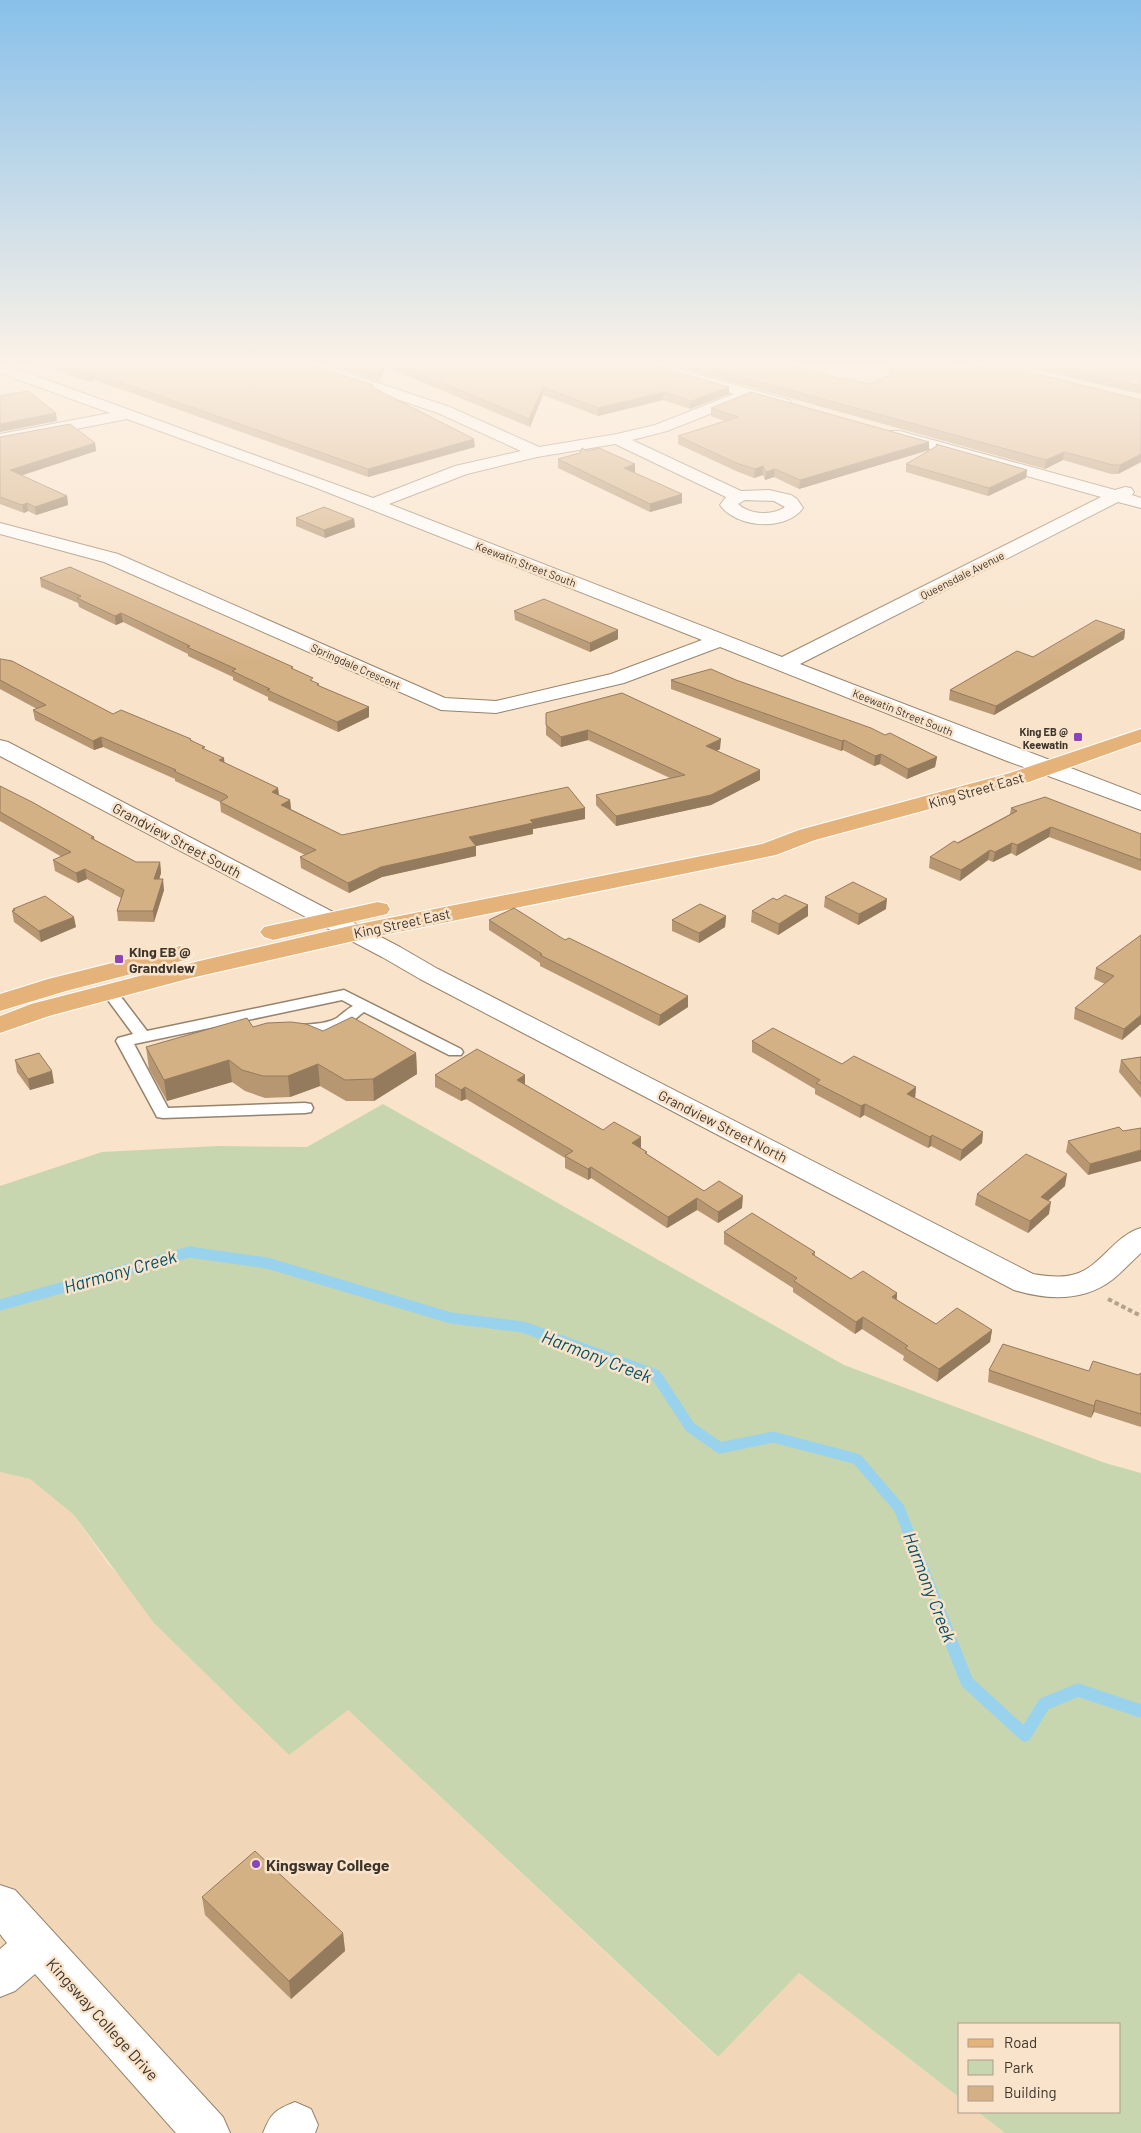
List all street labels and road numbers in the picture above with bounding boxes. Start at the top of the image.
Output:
street label: Keewatin Street South [474,539,578,589]
street label: Queensdale Avenue [918,548,1006,602]
street label: Springdale Crescent [309,640,403,692]
street label: Keewatin Street South [851,686,955,738]
street label: King Street East [926,768,1026,812]
street label: Grandview Street South [110,799,244,881]
street label: King Street East [352,904,452,942]
street label: Grandview Street North [656,1086,790,1166]
street label: Kingsway College Drive [43,1954,163,2084]

